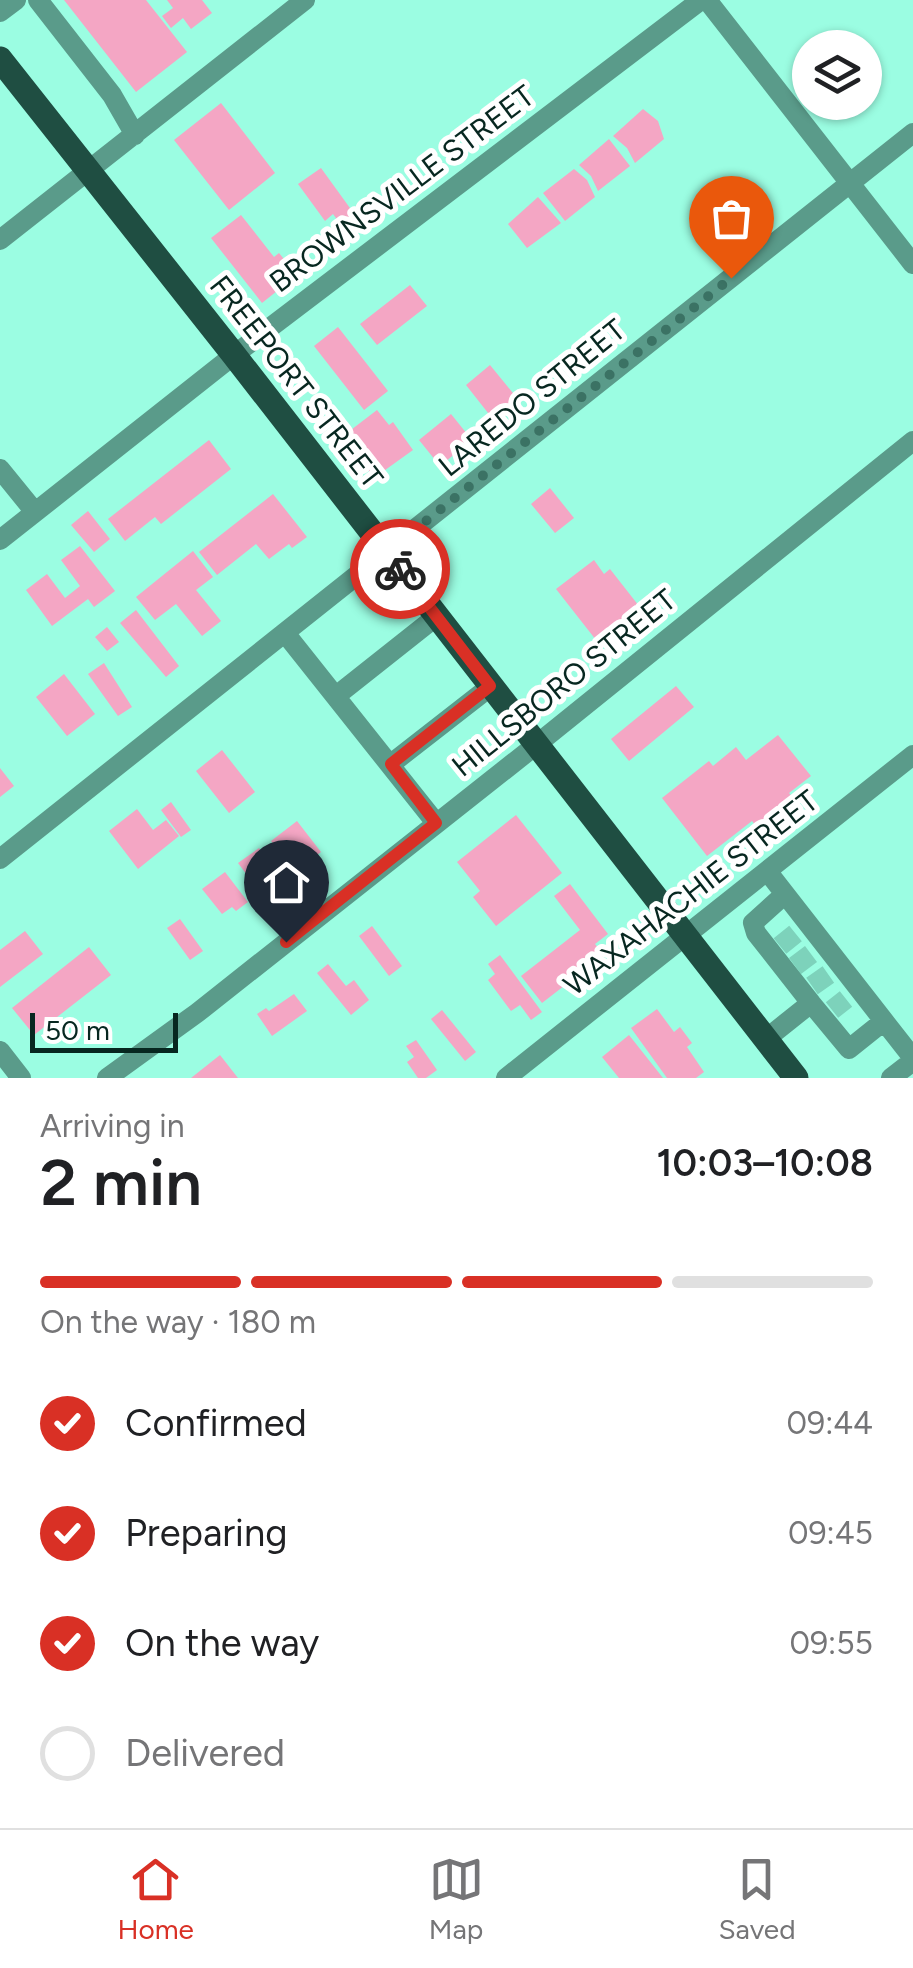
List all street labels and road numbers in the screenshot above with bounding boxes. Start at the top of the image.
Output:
street label: BROWNSVILLE STREET [262,77,542,300]
street label: FREEPORT STREET [202,268,391,496]
street label: LAREDO STREET [431,311,633,484]
street label: HILLSBORO STREET [444,581,683,784]
street label: WAXAHACHIE STREET [556,782,825,1003]

